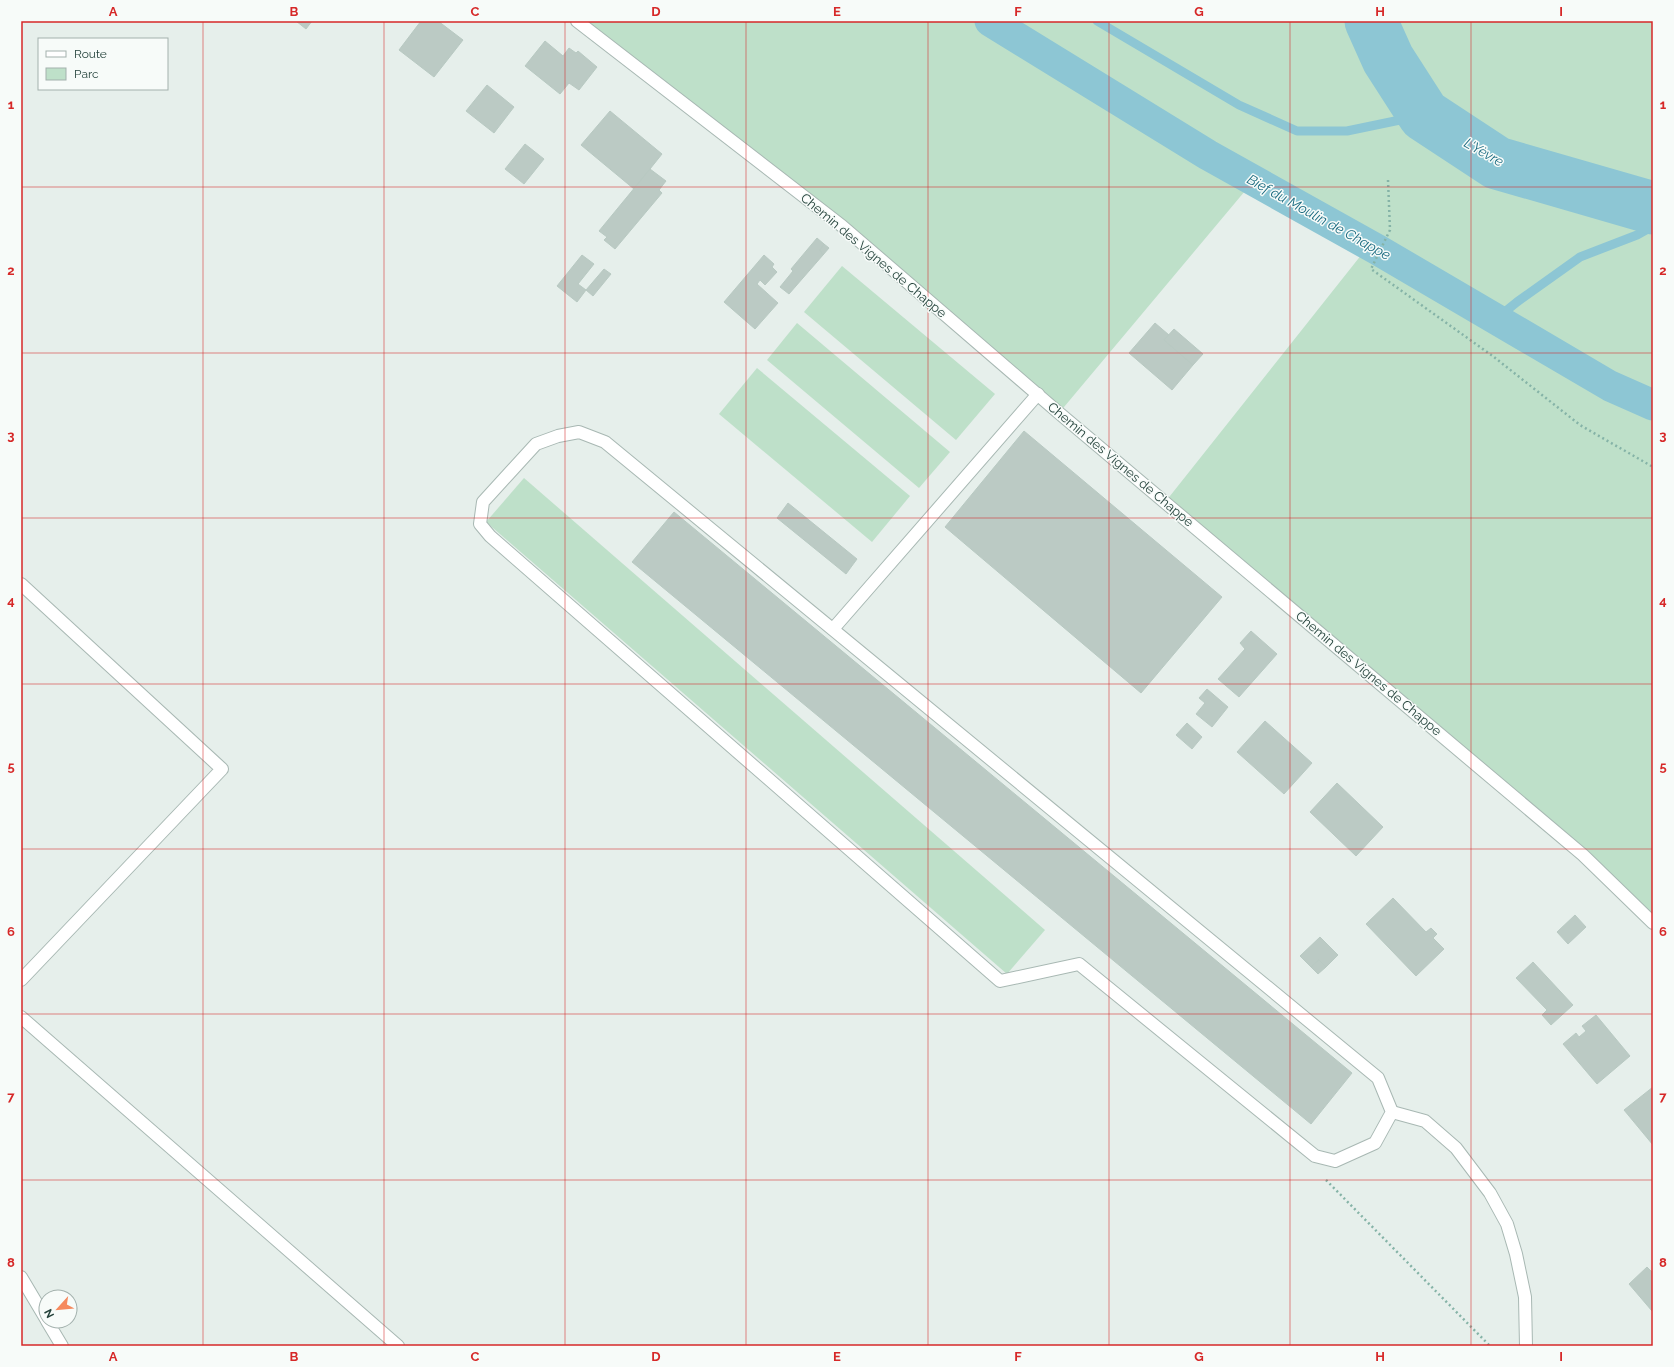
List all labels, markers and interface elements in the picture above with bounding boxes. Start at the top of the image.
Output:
text: A [109,4,118,19]
text: B [290,4,299,19]
text: C [471,4,480,19]
text: D [651,4,661,19]
text: E [833,4,841,19]
text: F [1014,4,1022,19]
text: G [1194,4,1204,19]
text: H [1375,4,1385,19]
text: I [1559,4,1563,19]
legend [38,38,168,90]
text: Route [74,47,107,61]
text: Parc [74,67,99,81]
text: 1 [8,97,15,112]
text: 1 [1660,97,1667,112]
water label: L'Yèvre [1461,134,1507,170]
water label: Bief du Moulin de Chappe [1245,171,1394,263]
street label: Chemin des Vignes de Chappe [798,190,950,321]
text: 2 [7,263,15,278]
text: 2 [1659,263,1667,278]
street label: Chemin des Vignes de Chappe [1045,399,1197,530]
text: 3 [7,428,15,443]
text: 3 [1659,428,1667,443]
text: 4 [7,593,15,608]
text: 4 [1659,593,1667,608]
street label: Chemin des Vignes de Chappe [1293,608,1445,739]
text: 5 [7,759,15,774]
text: 5 [1659,759,1667,774]
text: 6 [7,924,15,939]
text: 6 [1659,924,1667,939]
text: 7 [7,1089,15,1104]
text: 7 [1659,1089,1667,1104]
text: 8 [7,1255,15,1270]
text: 8 [1659,1255,1667,1270]
north arrow [38,1289,78,1329]
text: N [42,1307,57,1320]
text: A [109,1349,118,1364]
text: B [290,1349,299,1364]
text: C [471,1349,480,1364]
text: D [651,1349,661,1364]
text: E [833,1349,841,1364]
text: F [1014,1349,1022,1364]
text: G [1194,1349,1204,1364]
text: H [1375,1349,1385,1364]
text: I [1559,1349,1563,1364]

